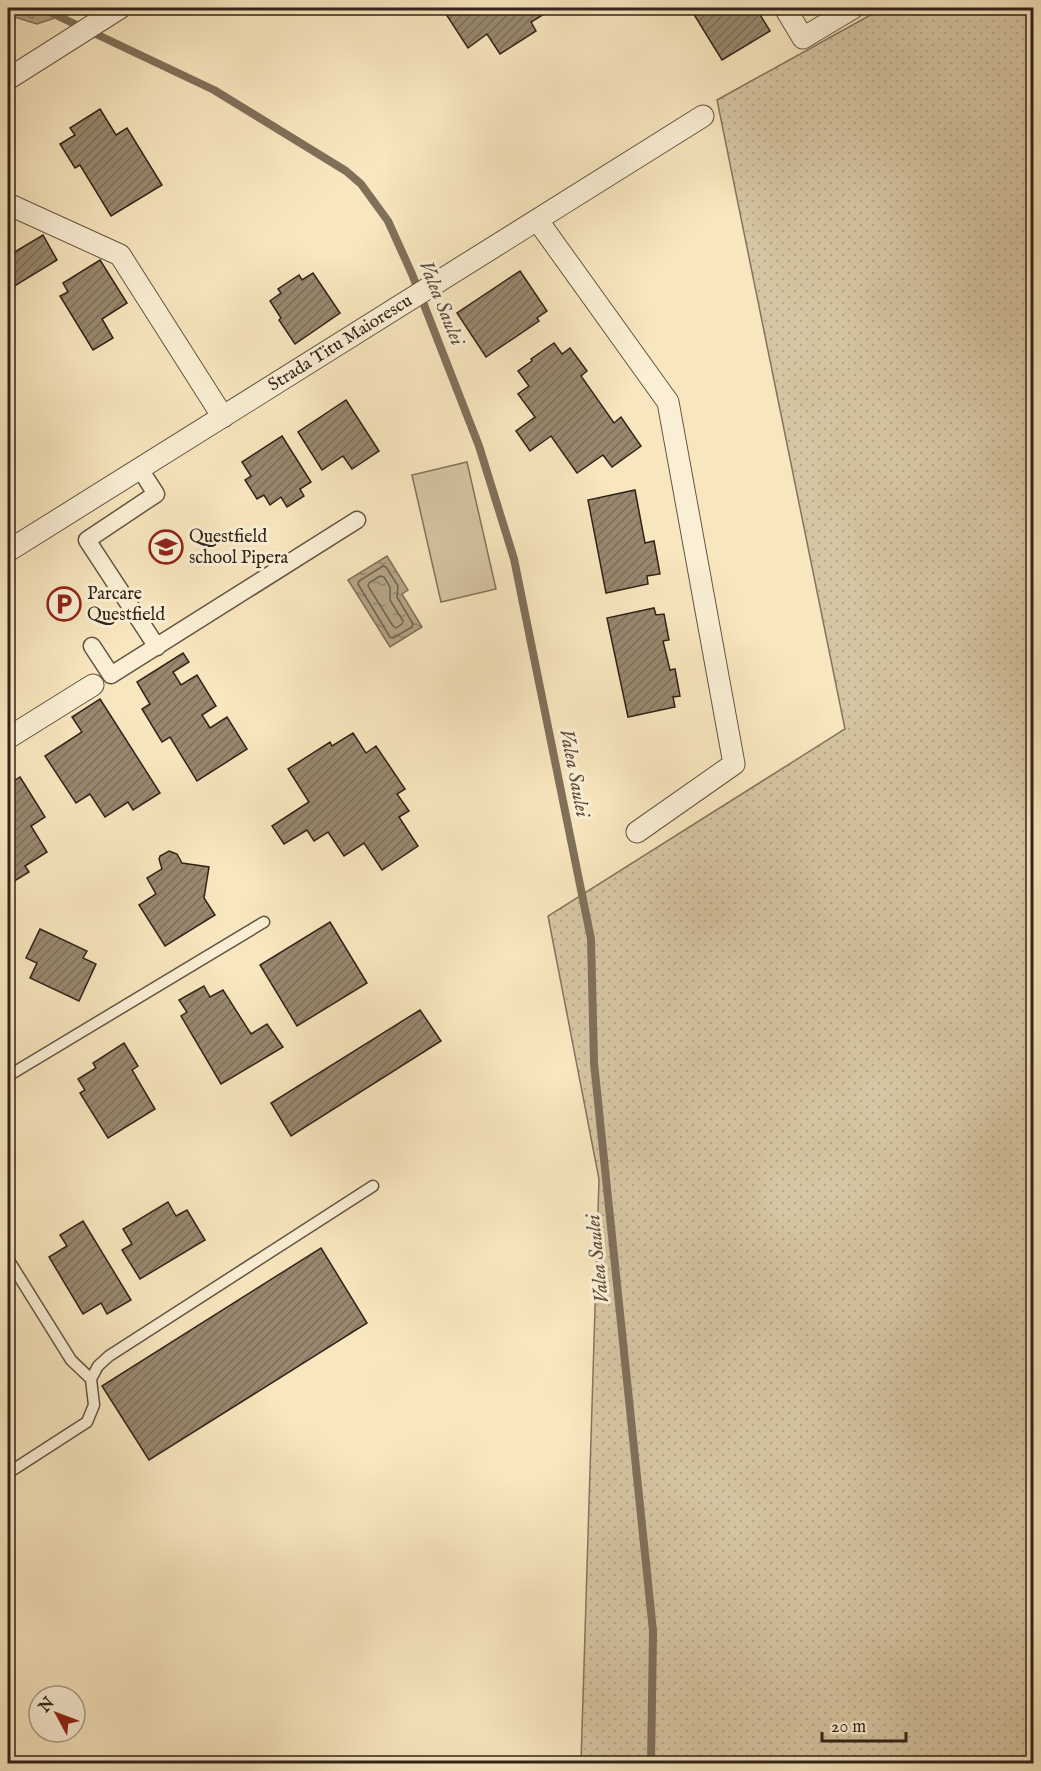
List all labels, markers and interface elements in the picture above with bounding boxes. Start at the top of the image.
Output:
water label: Valea Saulei [413,257,470,350]
street label: Strada Titu Maiorescu [264,289,417,397]
place label: Questfield school Pipera [189,526,289,570]
school or university icon: Questfield school Pipera [148,529,184,565]
place label: Parcare Questfield [87,583,165,627]
parking icon: Parcare Questfield [46,586,82,622]
water label: Valea Saulei [553,727,595,820]
water label: Valea Saulei [581,1212,615,1305]
north arrow [27,1684,87,1744]
text: N [34,1694,59,1718]
scale bar [822,1705,906,1743]
text: 20 m [831,1716,866,1739]

